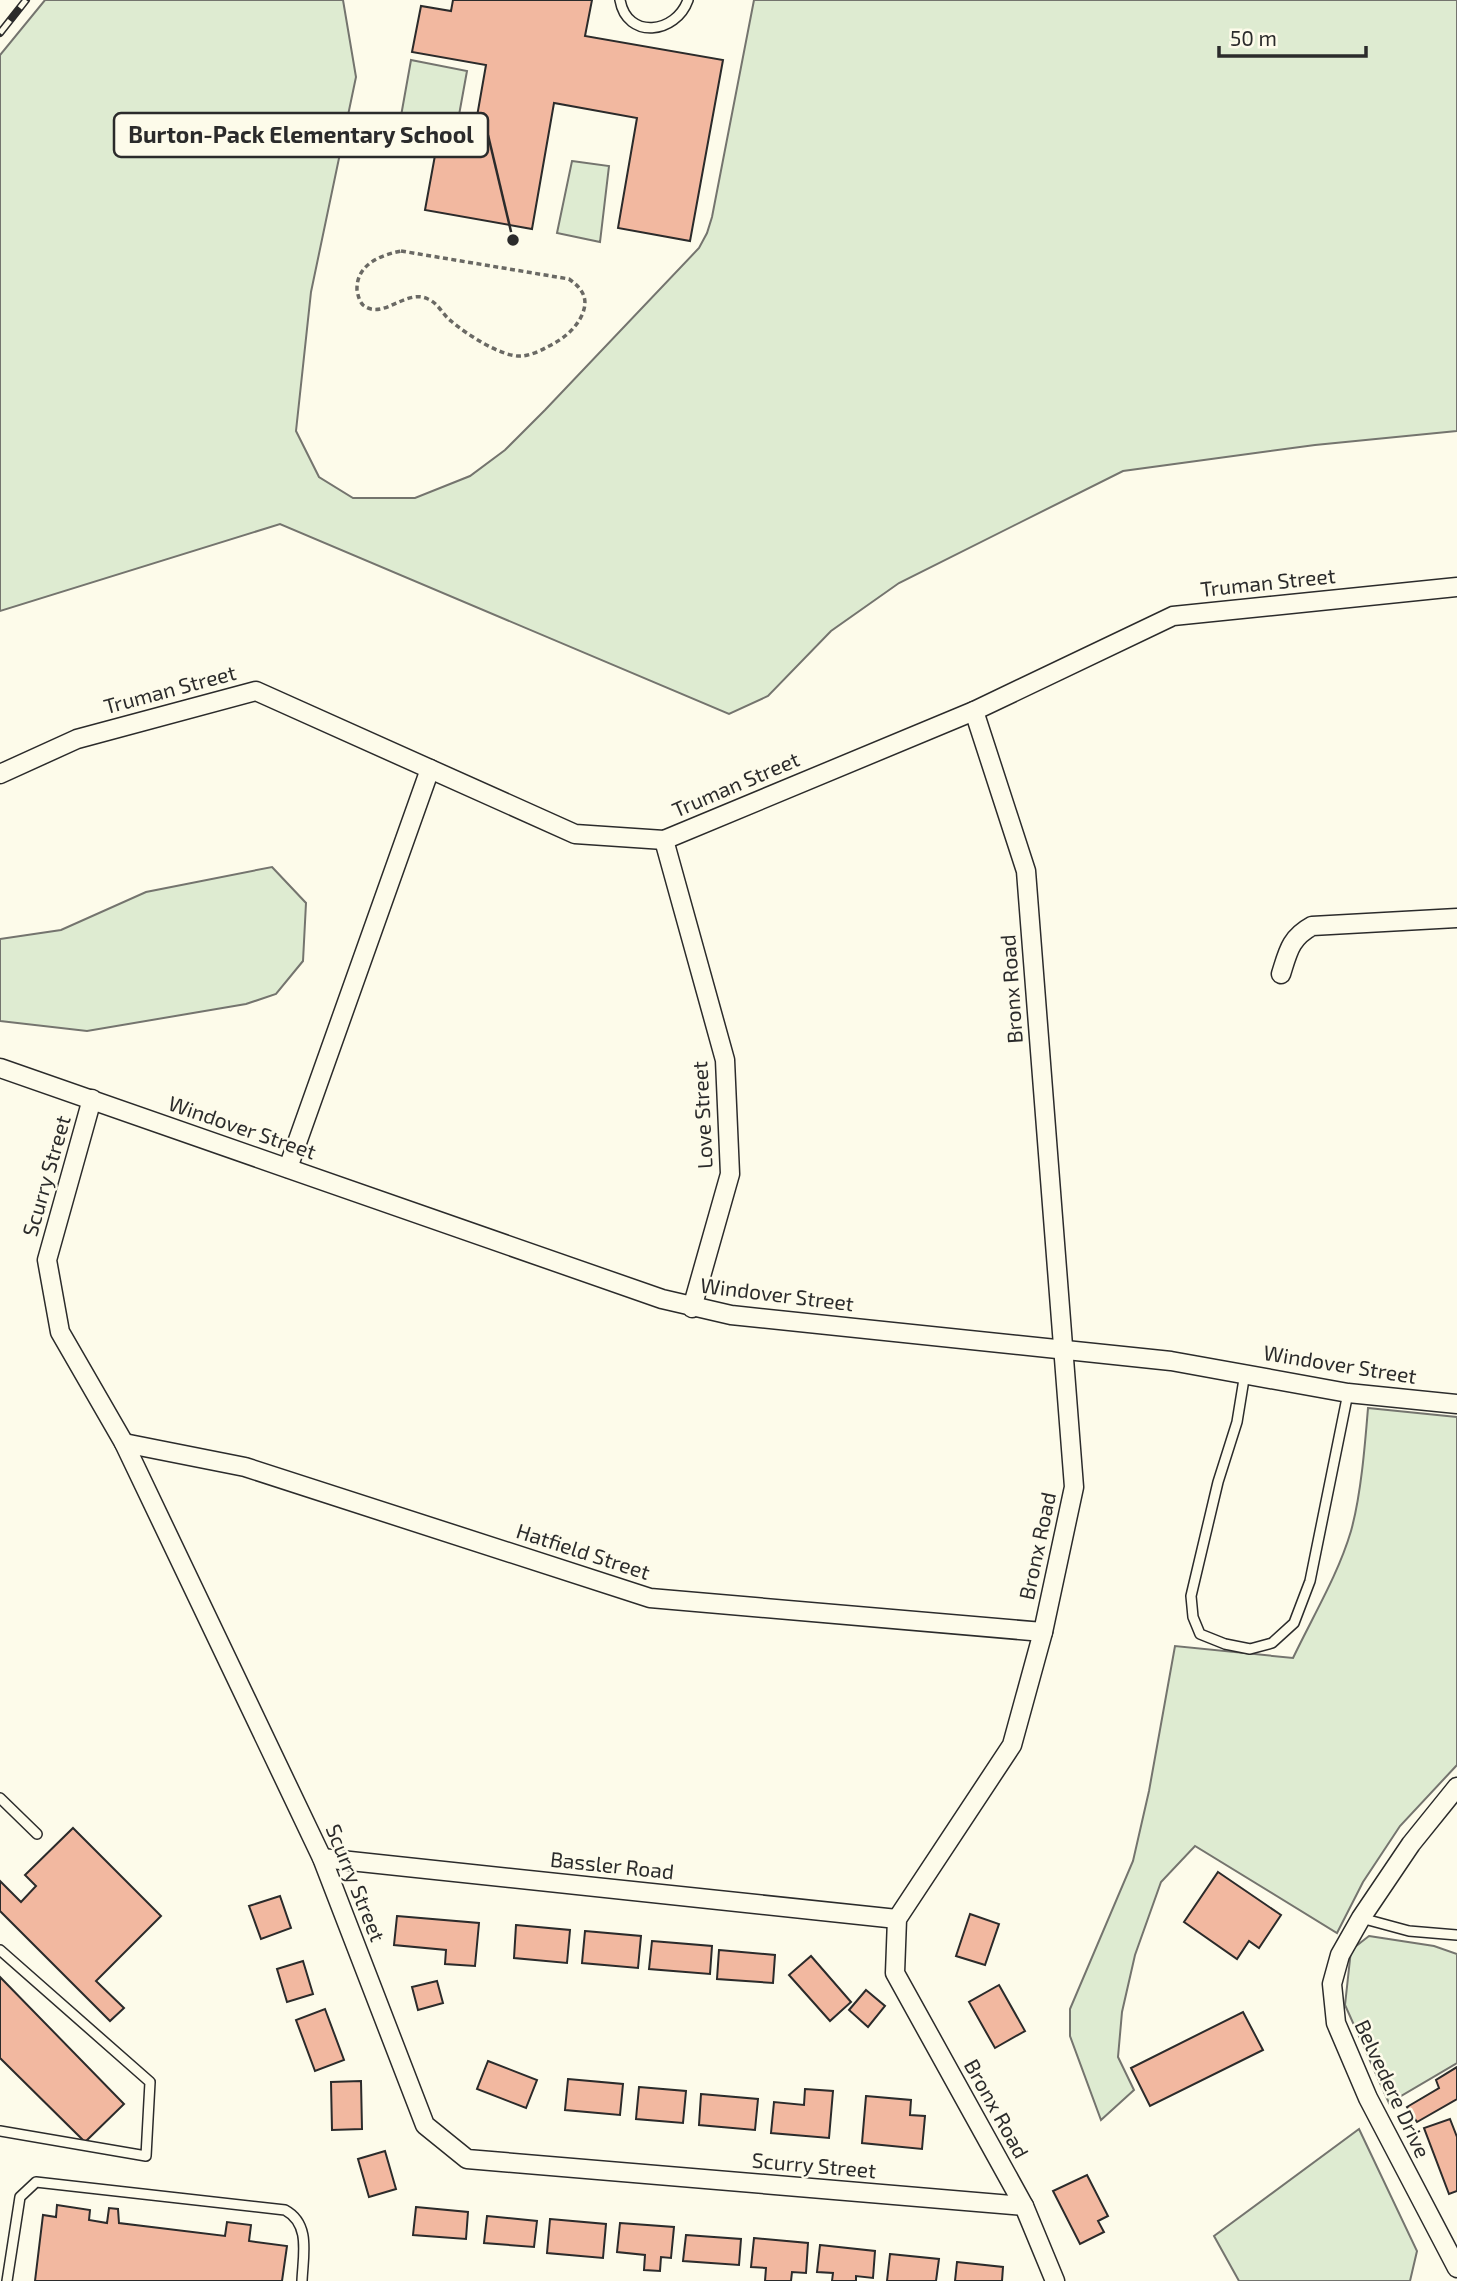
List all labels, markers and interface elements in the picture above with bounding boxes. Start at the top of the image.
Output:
scale bar [1219,14,1366,58]
text: 50 m [1230,25,1277,50]
callout: Burton-Pack Elementary School [114,113,488,157]
text: Burton-Pack Elementary School [128,120,474,148]
street label: Truman Street [1199,562,1337,601]
street label: Truman Street [101,659,238,718]
street label: Truman Street [668,746,803,822]
street label: Bronx Road [994,934,1027,1045]
street label: Love Street [686,1061,717,1170]
street label: Windover Street [165,1090,320,1164]
street label: Scurry Street [16,1112,75,1239]
street label: Windover Street [699,1272,855,1315]
street label: Windover Street [1262,1339,1418,1388]
street label: Bronx Road [1013,1490,1060,1602]
street label: Hatfield Street [514,1517,653,1584]
street label: Scurry Street [321,1820,391,1945]
street label: Bassler Road [549,1846,675,1883]
street label: Belvedere Drive [1350,2015,1436,2161]
street label: Bronx Road [960,2054,1035,2162]
street label: Scurry Street [751,2147,877,2182]

